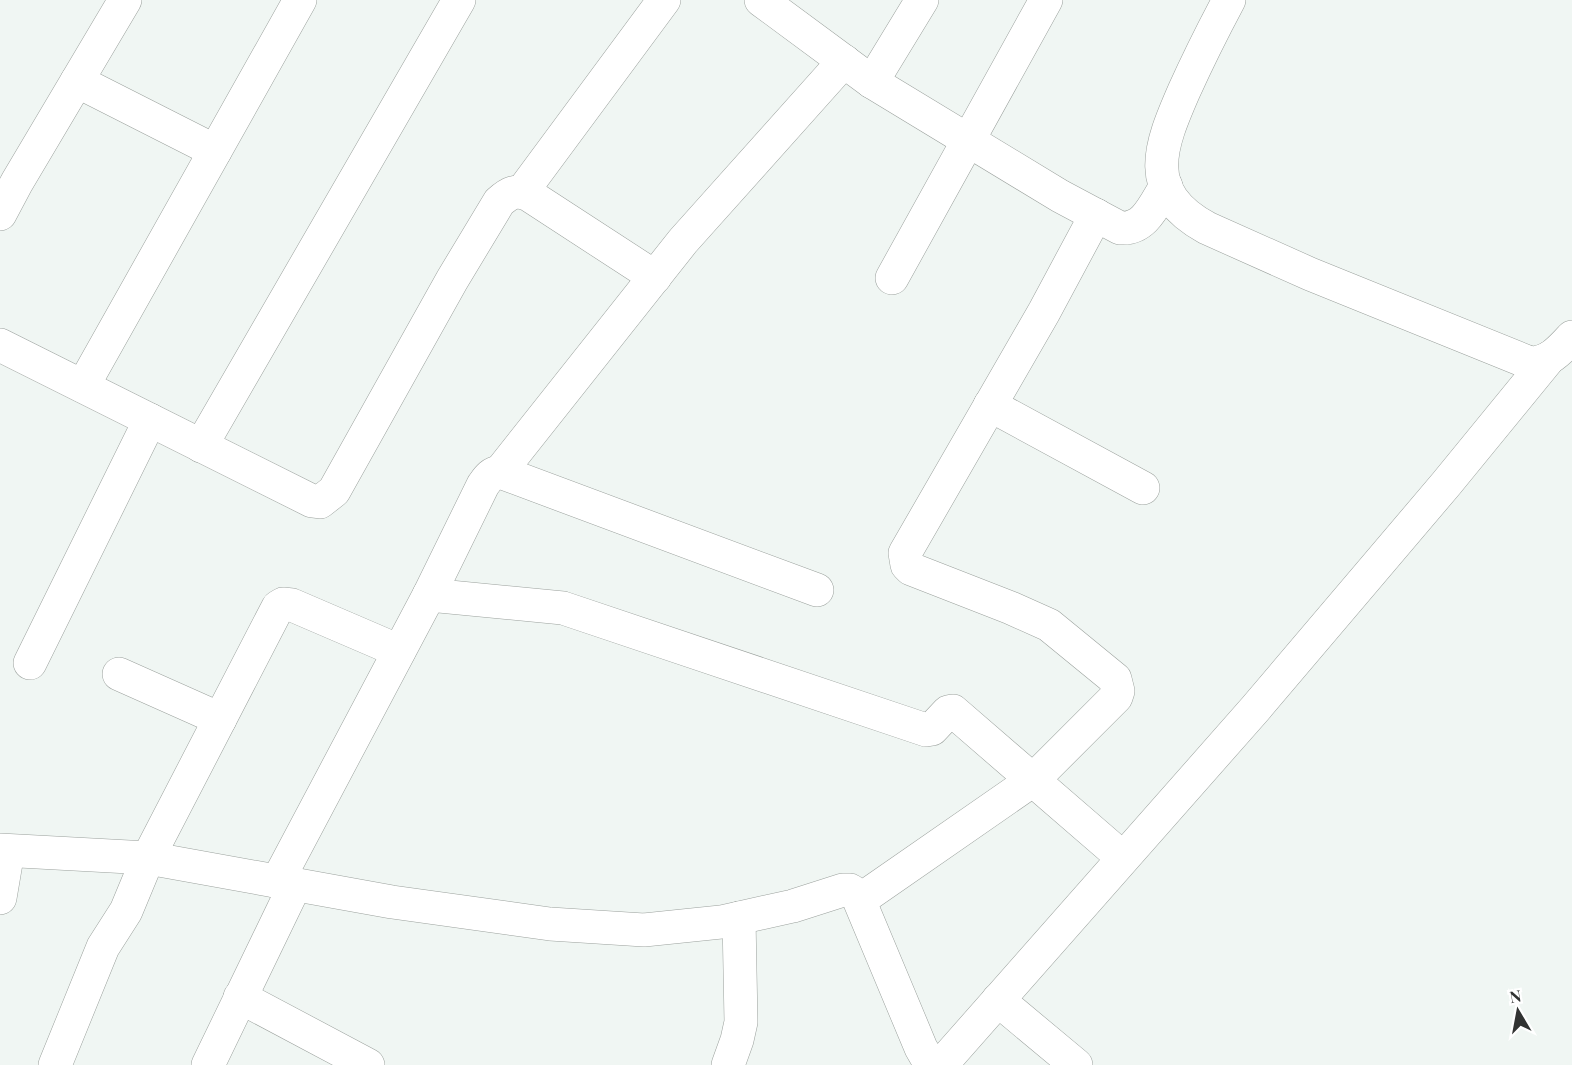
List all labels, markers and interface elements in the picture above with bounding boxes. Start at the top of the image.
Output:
north arrow [1488,981,1548,1041]
text: N [1508,984,1523,1007]

